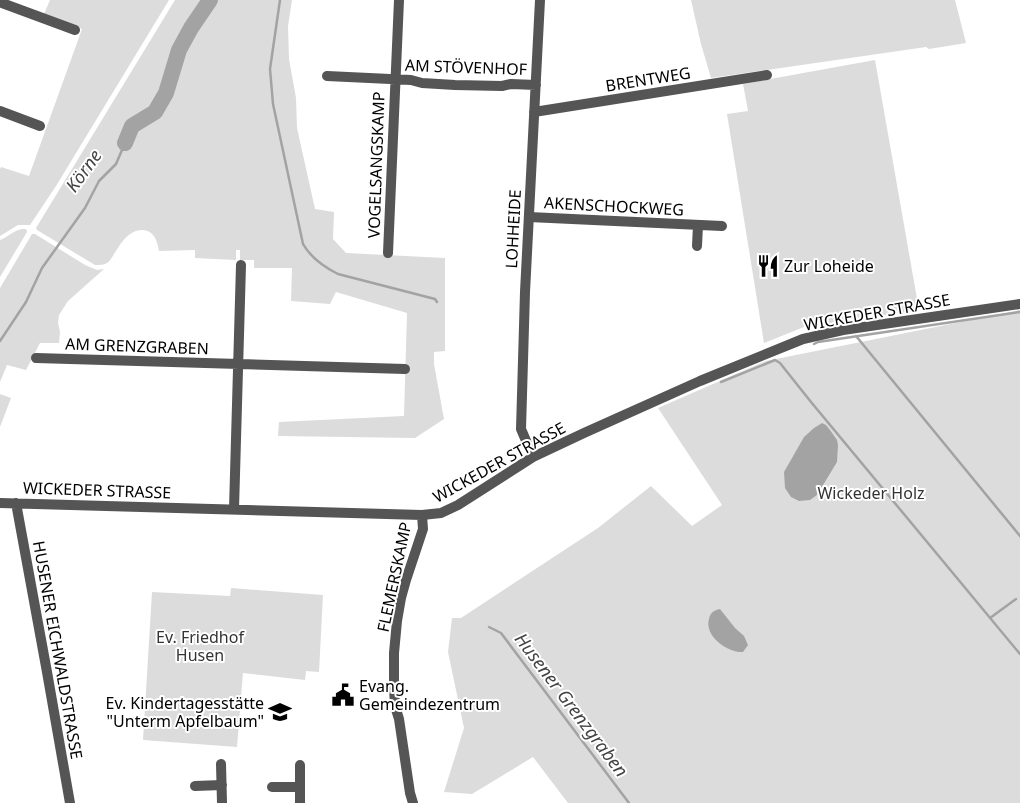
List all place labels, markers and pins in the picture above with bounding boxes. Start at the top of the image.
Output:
restaurant icon: Zur Loheide [755,253,781,279]
place label: Zur Loheide [784,255,874,277]
place label: Evang. Gemeindezentrum [359,675,500,715]
public building icon: Evang. Gemeindezentrum [330,682,356,708]
place label: Ev. Kindertagesstätte "Unterm Apfelbaum" [106,692,264,732]
school or university icon: Ev. Kindertagesstätte "Unterm Apfelbaum" [267,699,293,725]

